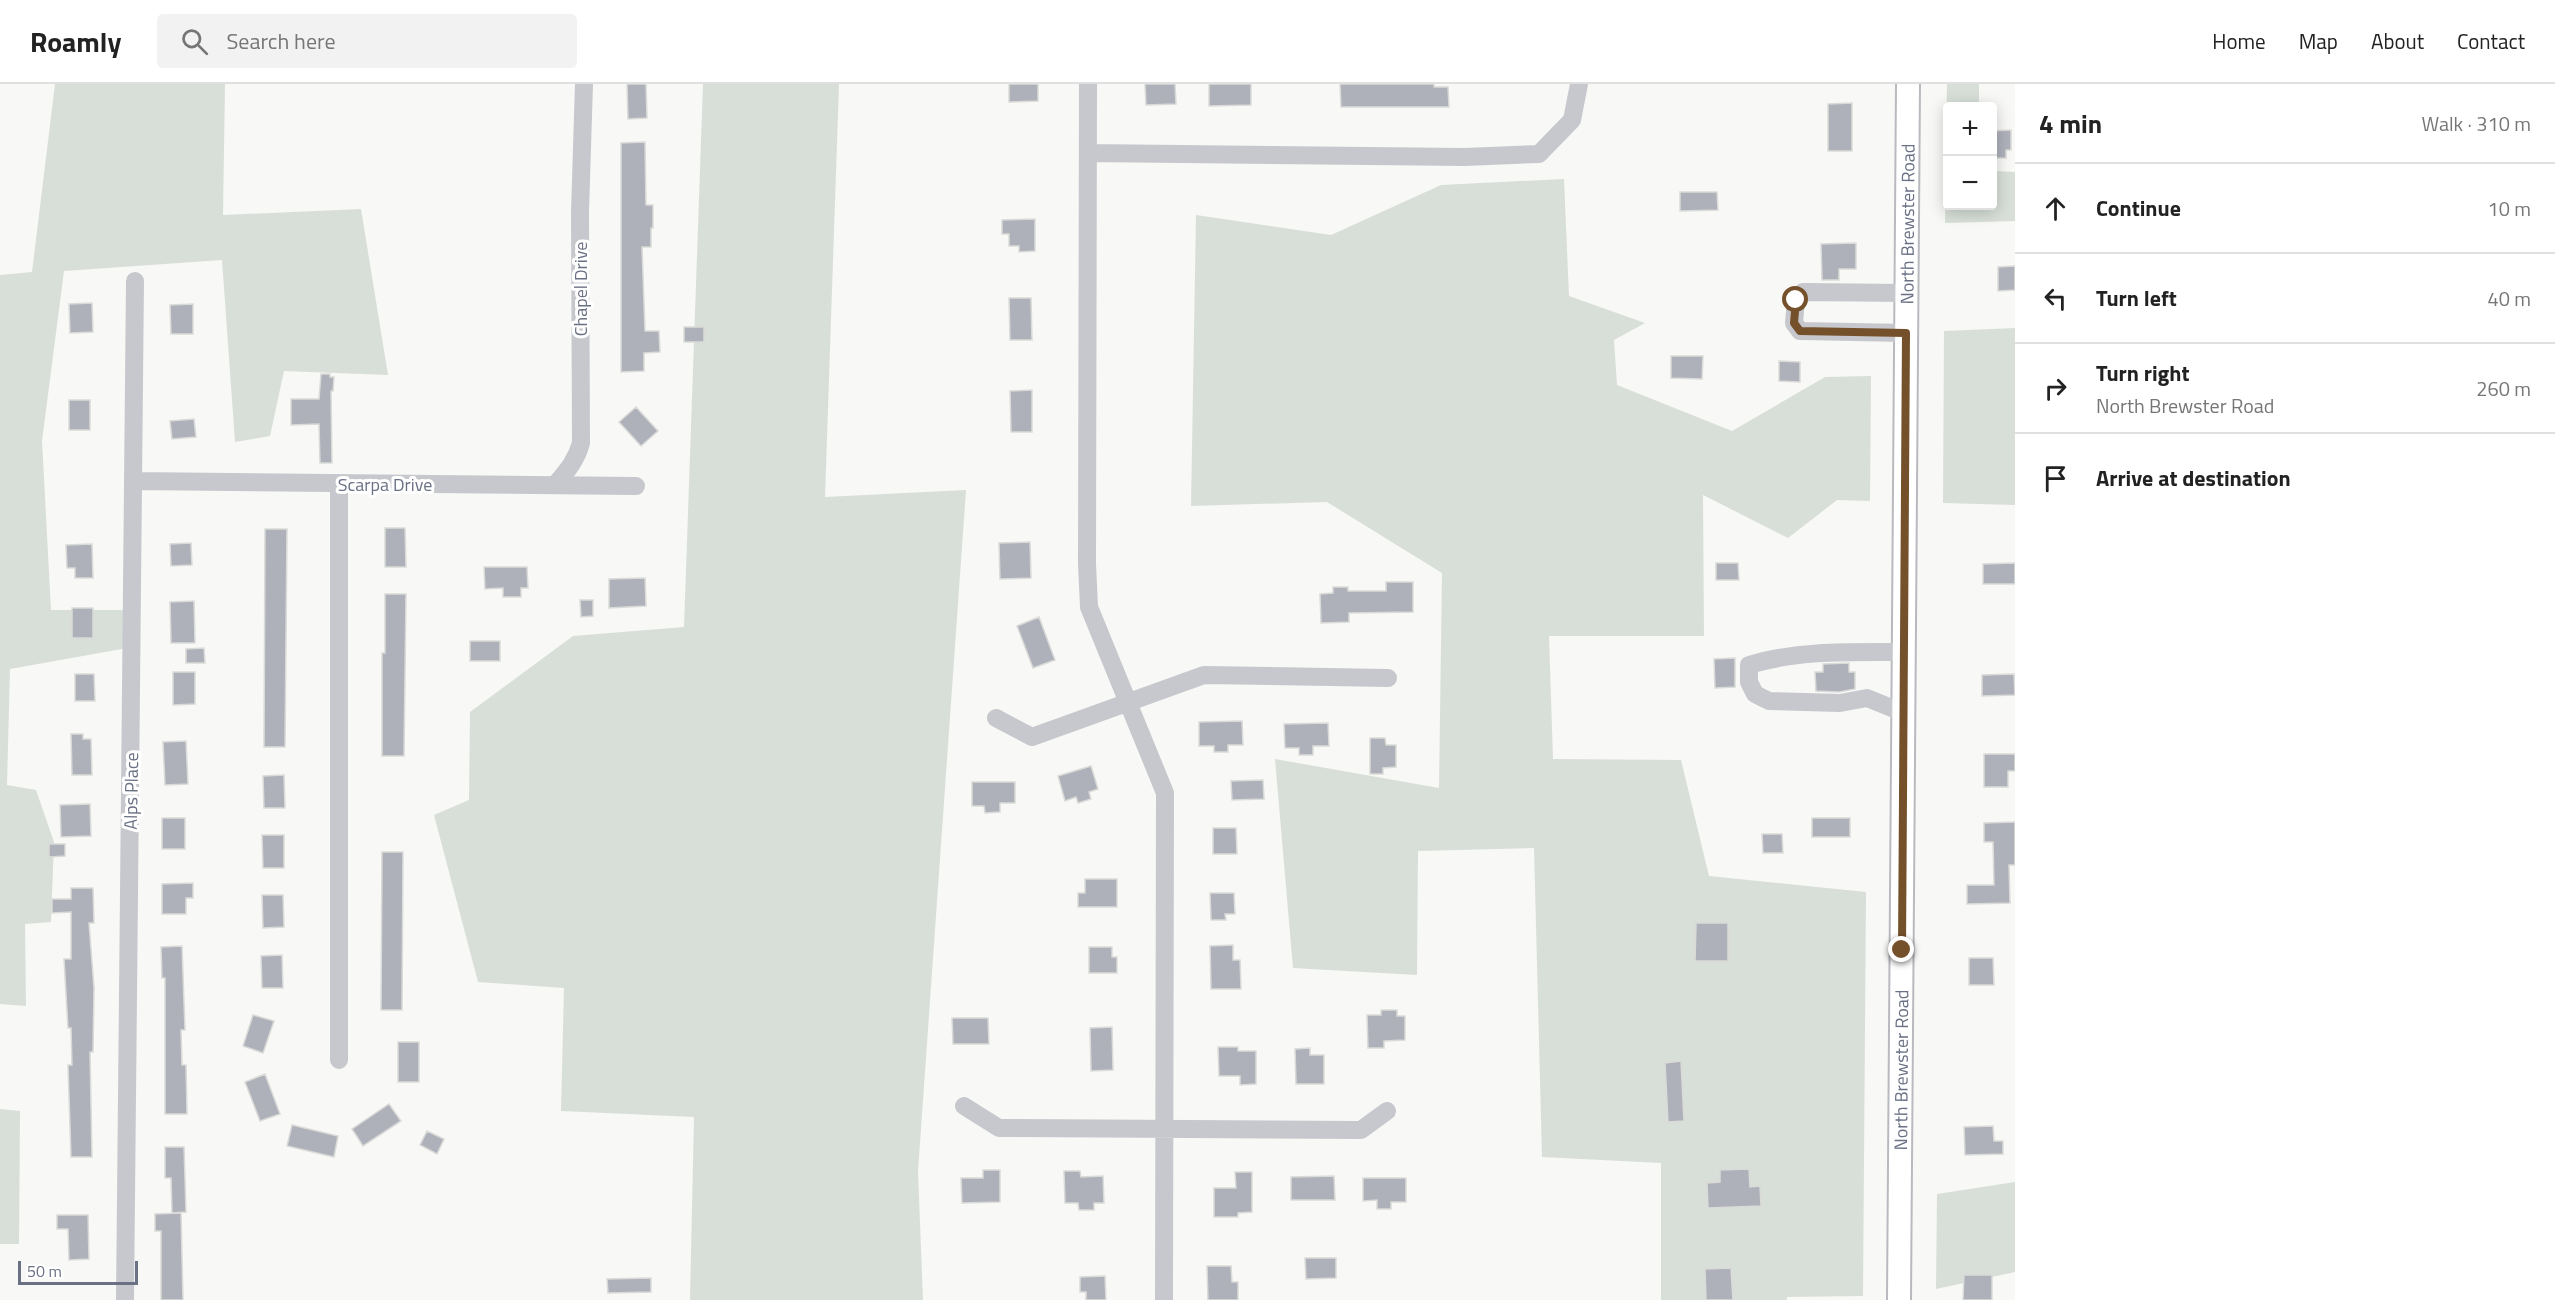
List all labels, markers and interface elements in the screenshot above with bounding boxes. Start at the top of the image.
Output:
search box [157,14,577,68]
text: Roamly [30,20,121,63]
text: Search here [226,24,336,58]
icon: search [178,25,211,58]
text: Home [2212,25,2266,57]
text: Map [2299,25,2338,57]
text: About [2371,25,2424,57]
text: Contact [2457,25,2525,57]
map controls [1943,102,1997,210]
button: + [1943,102,1997,156]
text: 4 min [2039,104,2102,143]
text: Walk · 310 m [2422,108,2531,139]
street label: North Brewster Road [1893,144,1921,304]
button: − [1943,156,1997,210]
text: Continue [2096,191,2181,225]
icon: ahead [2039,192,2072,225]
text: 10 m [2487,193,2531,224]
street label: Chapel Drive [567,242,594,336]
text: Turn left [2096,281,2177,315]
icon: left [2039,282,2072,315]
text: 40 m [2487,283,2531,314]
route start [1782,286,1808,312]
text: Turn right [2096,356,2190,390]
icon: right [2039,372,2072,405]
text: 260 m [2476,373,2531,404]
text: North Brewster Road [2096,390,2274,421]
text: Arrive at destination [2096,461,2291,495]
icon: arrive [2039,462,2072,495]
street label: Scarpa Drive [338,471,432,498]
street label: Alps Place [117,752,145,830]
route end [1888,936,1914,962]
street label: North Brewster Road [1887,990,1915,1150]
scale bar [18,1258,138,1286]
text: 50 m [27,1259,62,1283]

